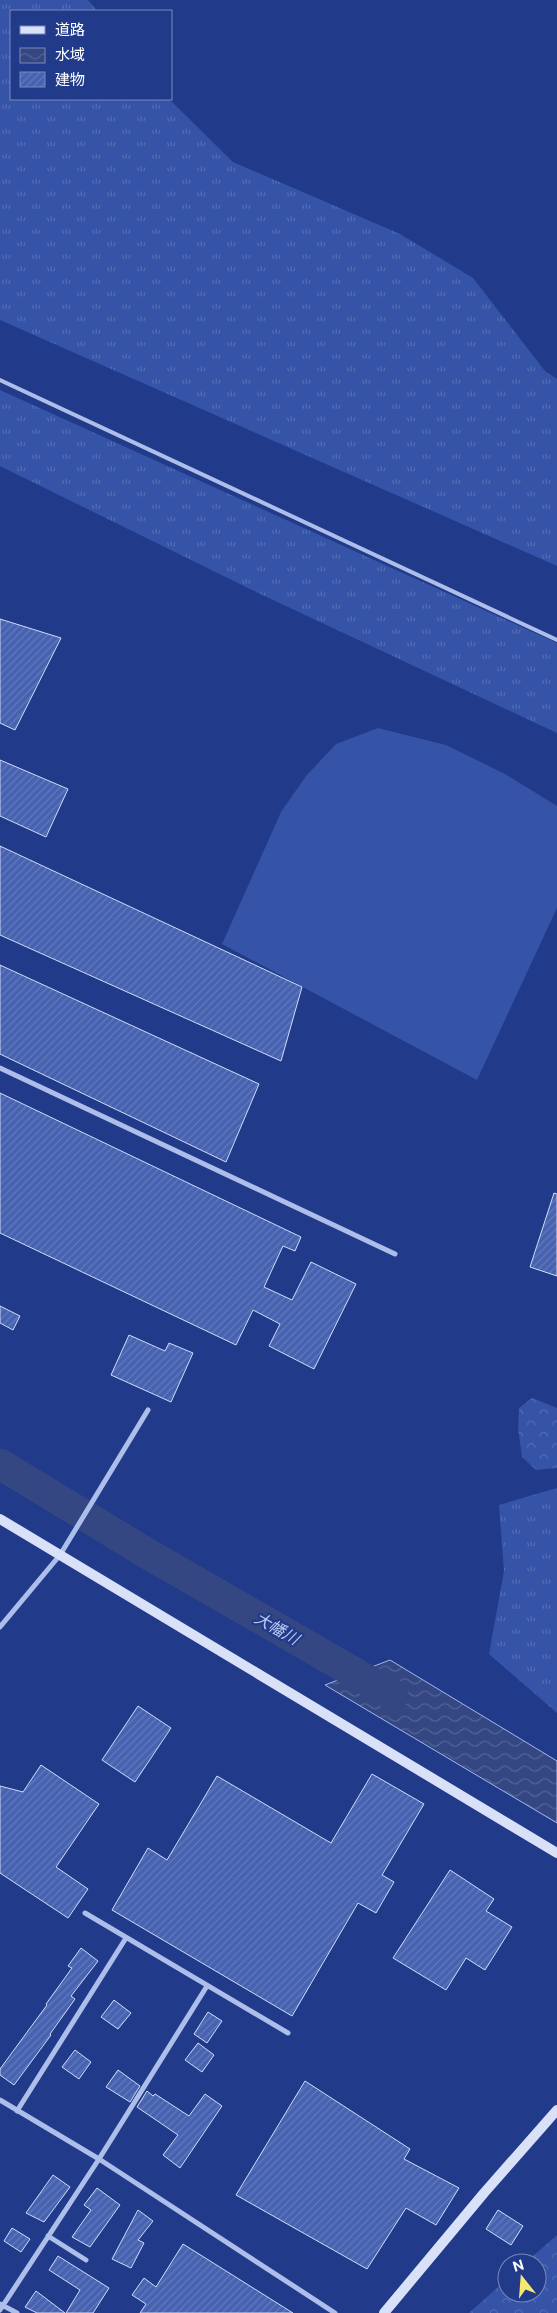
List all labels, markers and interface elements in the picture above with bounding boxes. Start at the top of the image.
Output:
legend [10,10,172,100]
text: 道路 [55,21,85,38]
text: 水域 [55,46,85,63]
text: 建物 [55,71,85,88]
water label: 大幡川 [251,1608,304,1650]
north arrow [497,2253,547,2303]
text: N [511,2256,526,2275]

